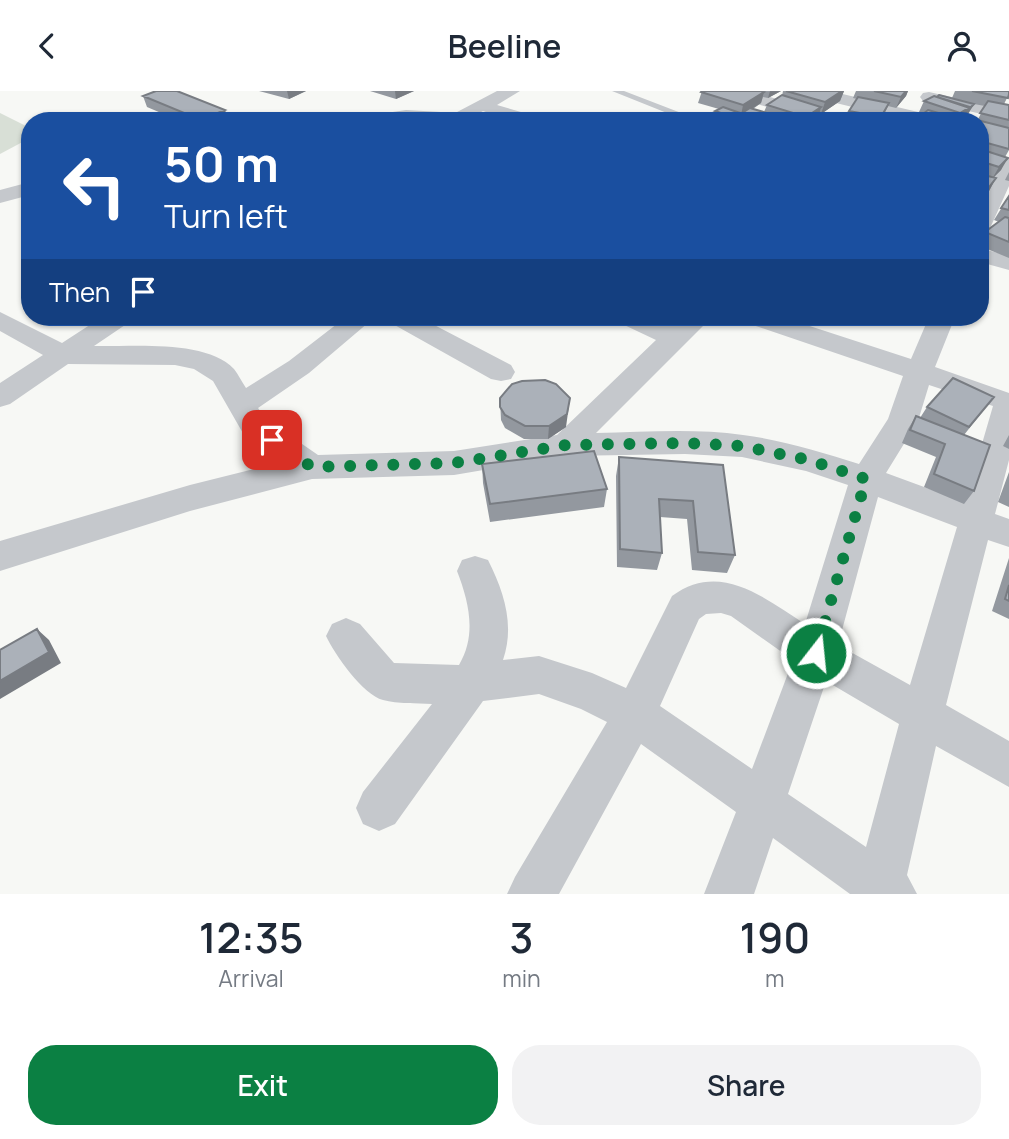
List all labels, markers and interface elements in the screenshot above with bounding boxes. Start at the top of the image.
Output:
text: Beeline [448,24,561,68]
icon: back [28,27,66,65]
icon: person [943,27,981,65]
text: 50 m [164,130,279,197]
icon: left [49,140,140,231]
text: Turn left [164,194,288,238]
icon: arrive [124,273,162,311]
text: Then [49,274,110,310]
pin [242,410,302,470]
icon: arrive [253,421,291,459]
position arrow [779,616,853,690]
text: 12:35 [199,908,303,966]
text: 3 [509,908,533,966]
text: 190 [739,908,810,966]
text: Arrival [218,962,284,994]
text: min [502,962,541,994]
text: m [765,962,785,994]
button: Exit [28,1045,498,1125]
button: Share [512,1045,981,1125]

